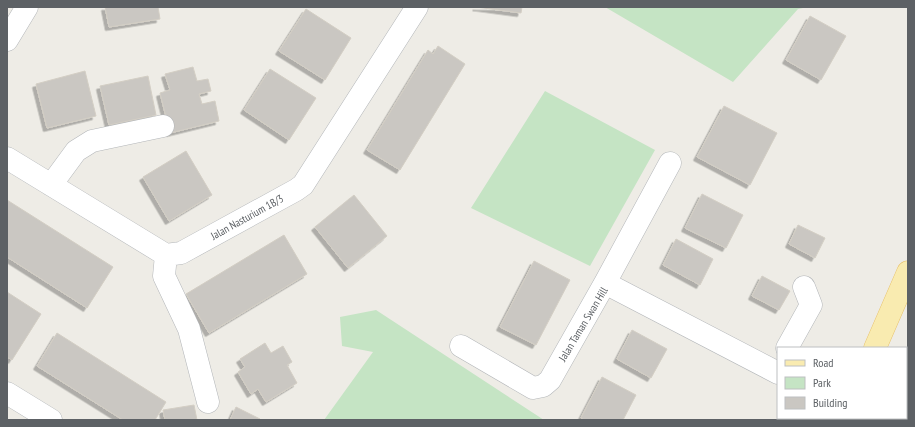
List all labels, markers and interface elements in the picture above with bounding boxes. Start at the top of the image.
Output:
street label: Jalan Nasturium 1B/3 [207,191,286,243]
street label: Jalan Taman Swan Hill [555,284,611,365]
legend [777,347,907,419]
text: Road [813,355,833,370]
text: Park [813,375,831,390]
text: Building [813,395,848,410]

